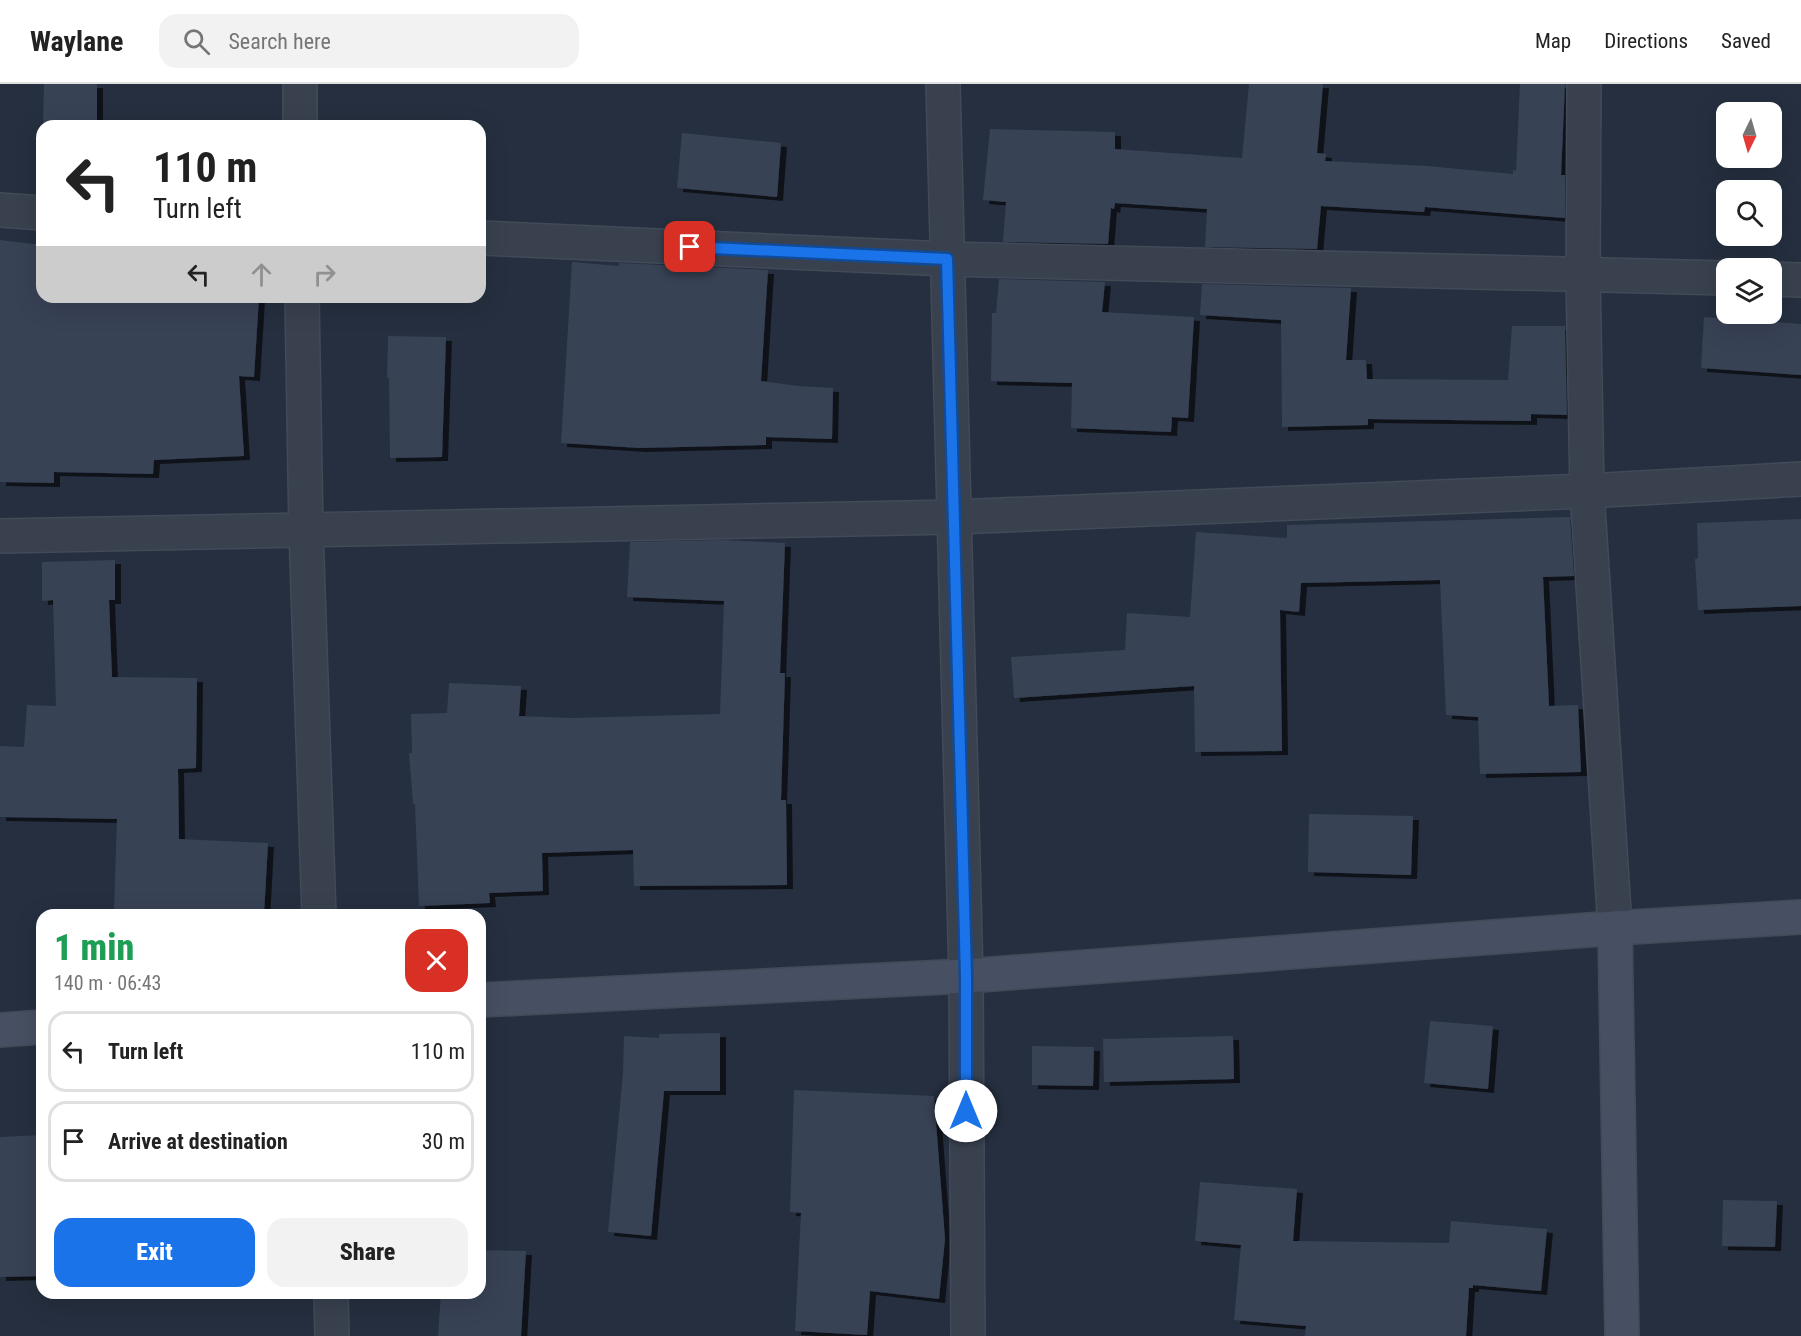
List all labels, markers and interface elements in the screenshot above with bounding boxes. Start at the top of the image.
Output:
search box [159,14,579,68]
text: Waylane [30,25,123,58]
icon: search [180,25,213,58]
text: Search here [228,29,331,54]
text: Map [1535,29,1571,53]
text: Directions [1604,29,1688,53]
text: Saved [1721,29,1771,53]
north arrow [1716,102,1782,168]
map controls [1716,102,1782,324]
text: 110 m [153,143,258,192]
icon: left [54,144,132,222]
button: search [1716,180,1782,246]
text: Turn left [153,193,242,225]
pin [664,221,715,272]
icon: arrive [673,230,706,263]
icon: left [182,258,215,291]
icon: ahead [245,258,278,291]
icon: right [308,258,341,291]
button: layers [1716,258,1782,324]
text: 1 min [54,927,134,969]
button: close [405,929,468,992]
text: 140 m · 06:43 [54,971,161,995]
icon: left [57,1035,90,1068]
text: Turn left [108,1039,183,1064]
text: 110 m [411,1039,465,1064]
position arrow [934,1079,998,1143]
icon: arrive [57,1125,90,1158]
text: Arrive at destination [108,1129,288,1154]
text: 30 m [422,1129,465,1154]
button: Exit [54,1218,255,1287]
button: Share [267,1218,468,1287]

